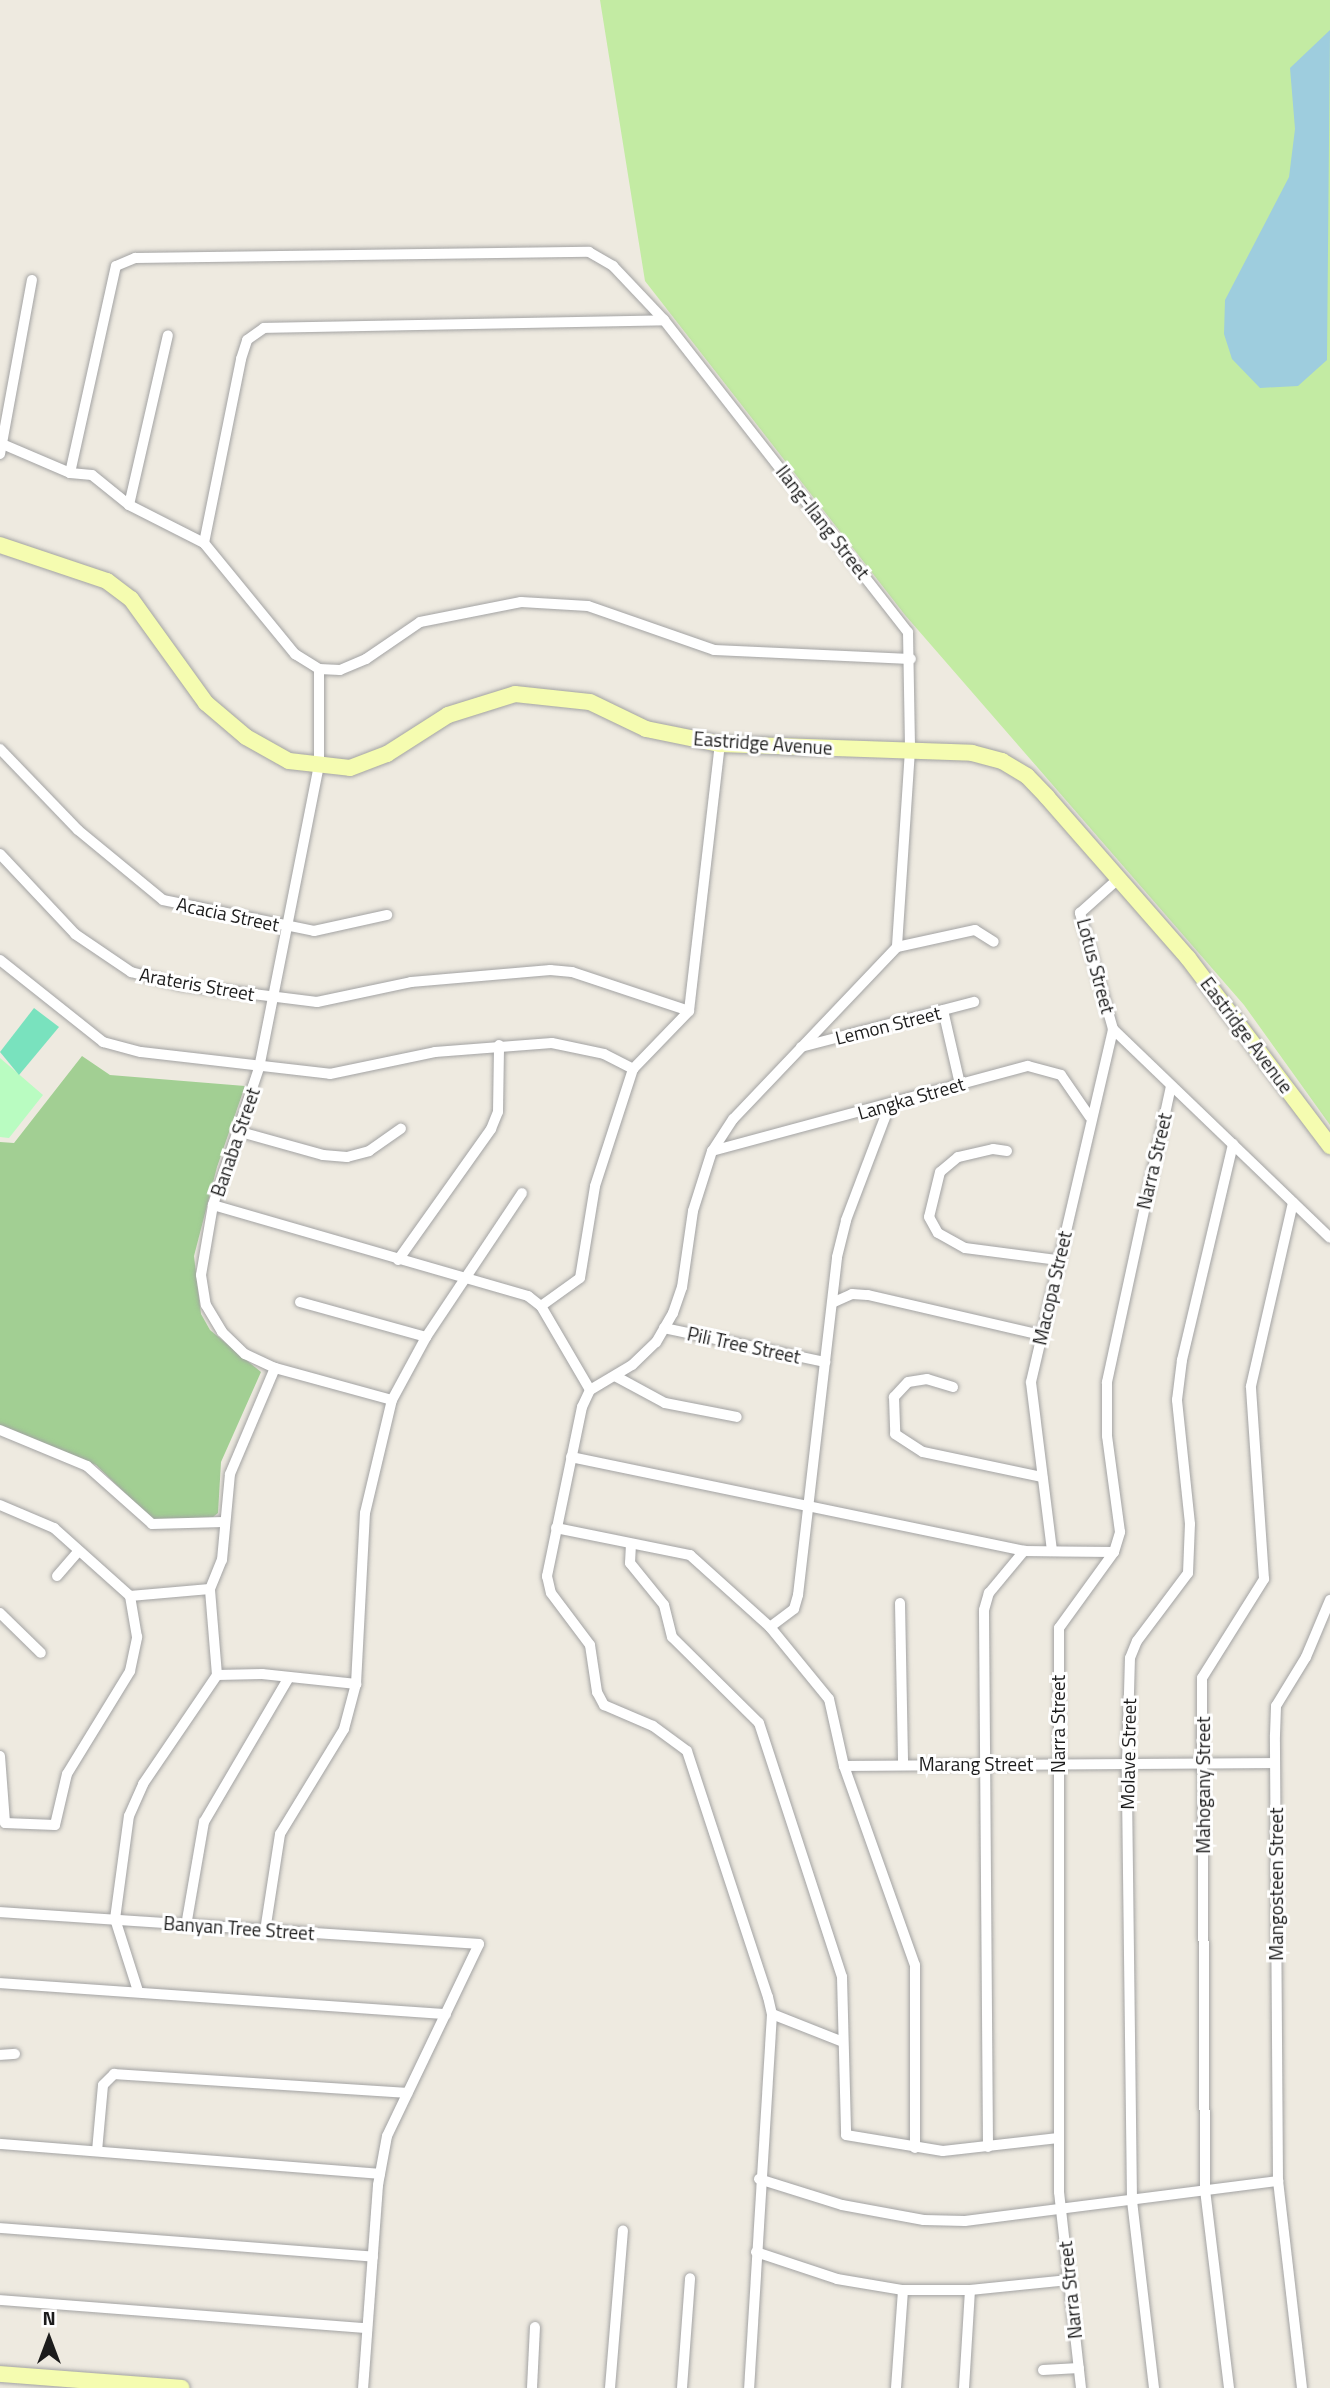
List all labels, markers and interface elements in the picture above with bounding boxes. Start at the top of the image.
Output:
street label: Ilang-Ilang Street [771,460,875,584]
street label: Eastridge Avenue [693,727,833,759]
street label: Acacia Street [175,892,281,936]
street label: Lotus Street [1072,916,1120,1016]
street label: Arateris Street [138,963,256,1005]
street label: Eastridge Avenue [1196,973,1298,1097]
street label: Lemon Street [833,1001,943,1049]
street label: Langka Street [855,1072,967,1124]
street label: Banaba Street [206,1085,264,1199]
street label: Narra Street [1132,1111,1176,1211]
street label: Macopa Street [1028,1229,1076,1347]
street label: Pili Tree Street [685,1322,803,1368]
street label: Narra Street [1047,1675,1069,1773]
street label: Molave Street [1116,1698,1140,1810]
street label: Mahogany Street [1192,1716,1214,1854]
street label: Marang Street [919,1753,1033,1775]
street label: Mangosteen Street [1265,1807,1287,1961]
street label: Banyan Tree Street [163,1911,315,1945]
street label: Narra Street [1054,2240,1086,2340]
text: N [42,2303,56,2332]
north arrow [14,2304,84,2374]

